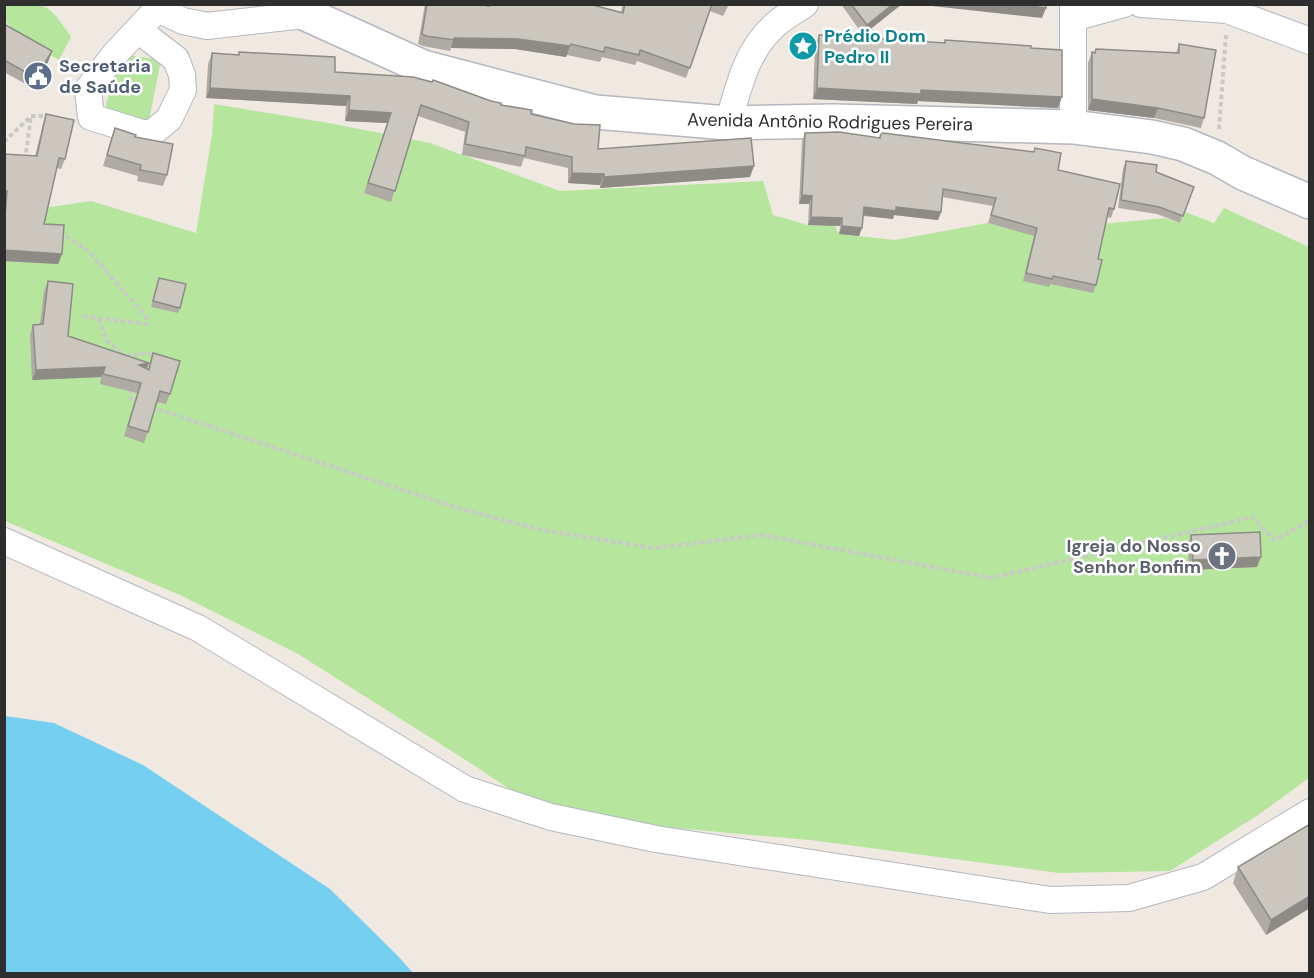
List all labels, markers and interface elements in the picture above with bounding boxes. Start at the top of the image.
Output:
place label: Prédio Dom Pedro II [824,24,926,69]
place icon: Prédio Dom Pedro II [787,30,819,62]
place label: Secretaria de Saúde [59,54,151,99]
public building icon: Secretaria de Saúde [22,60,54,92]
street label: Avenida Antônio Rodrigues Pereira [687,108,973,136]
place label: Igreja do Nosso Senhor Bonfim [1066,534,1201,579]
church icon: Igreja do Nosso Senhor Bonfim [1206,540,1238,572]

